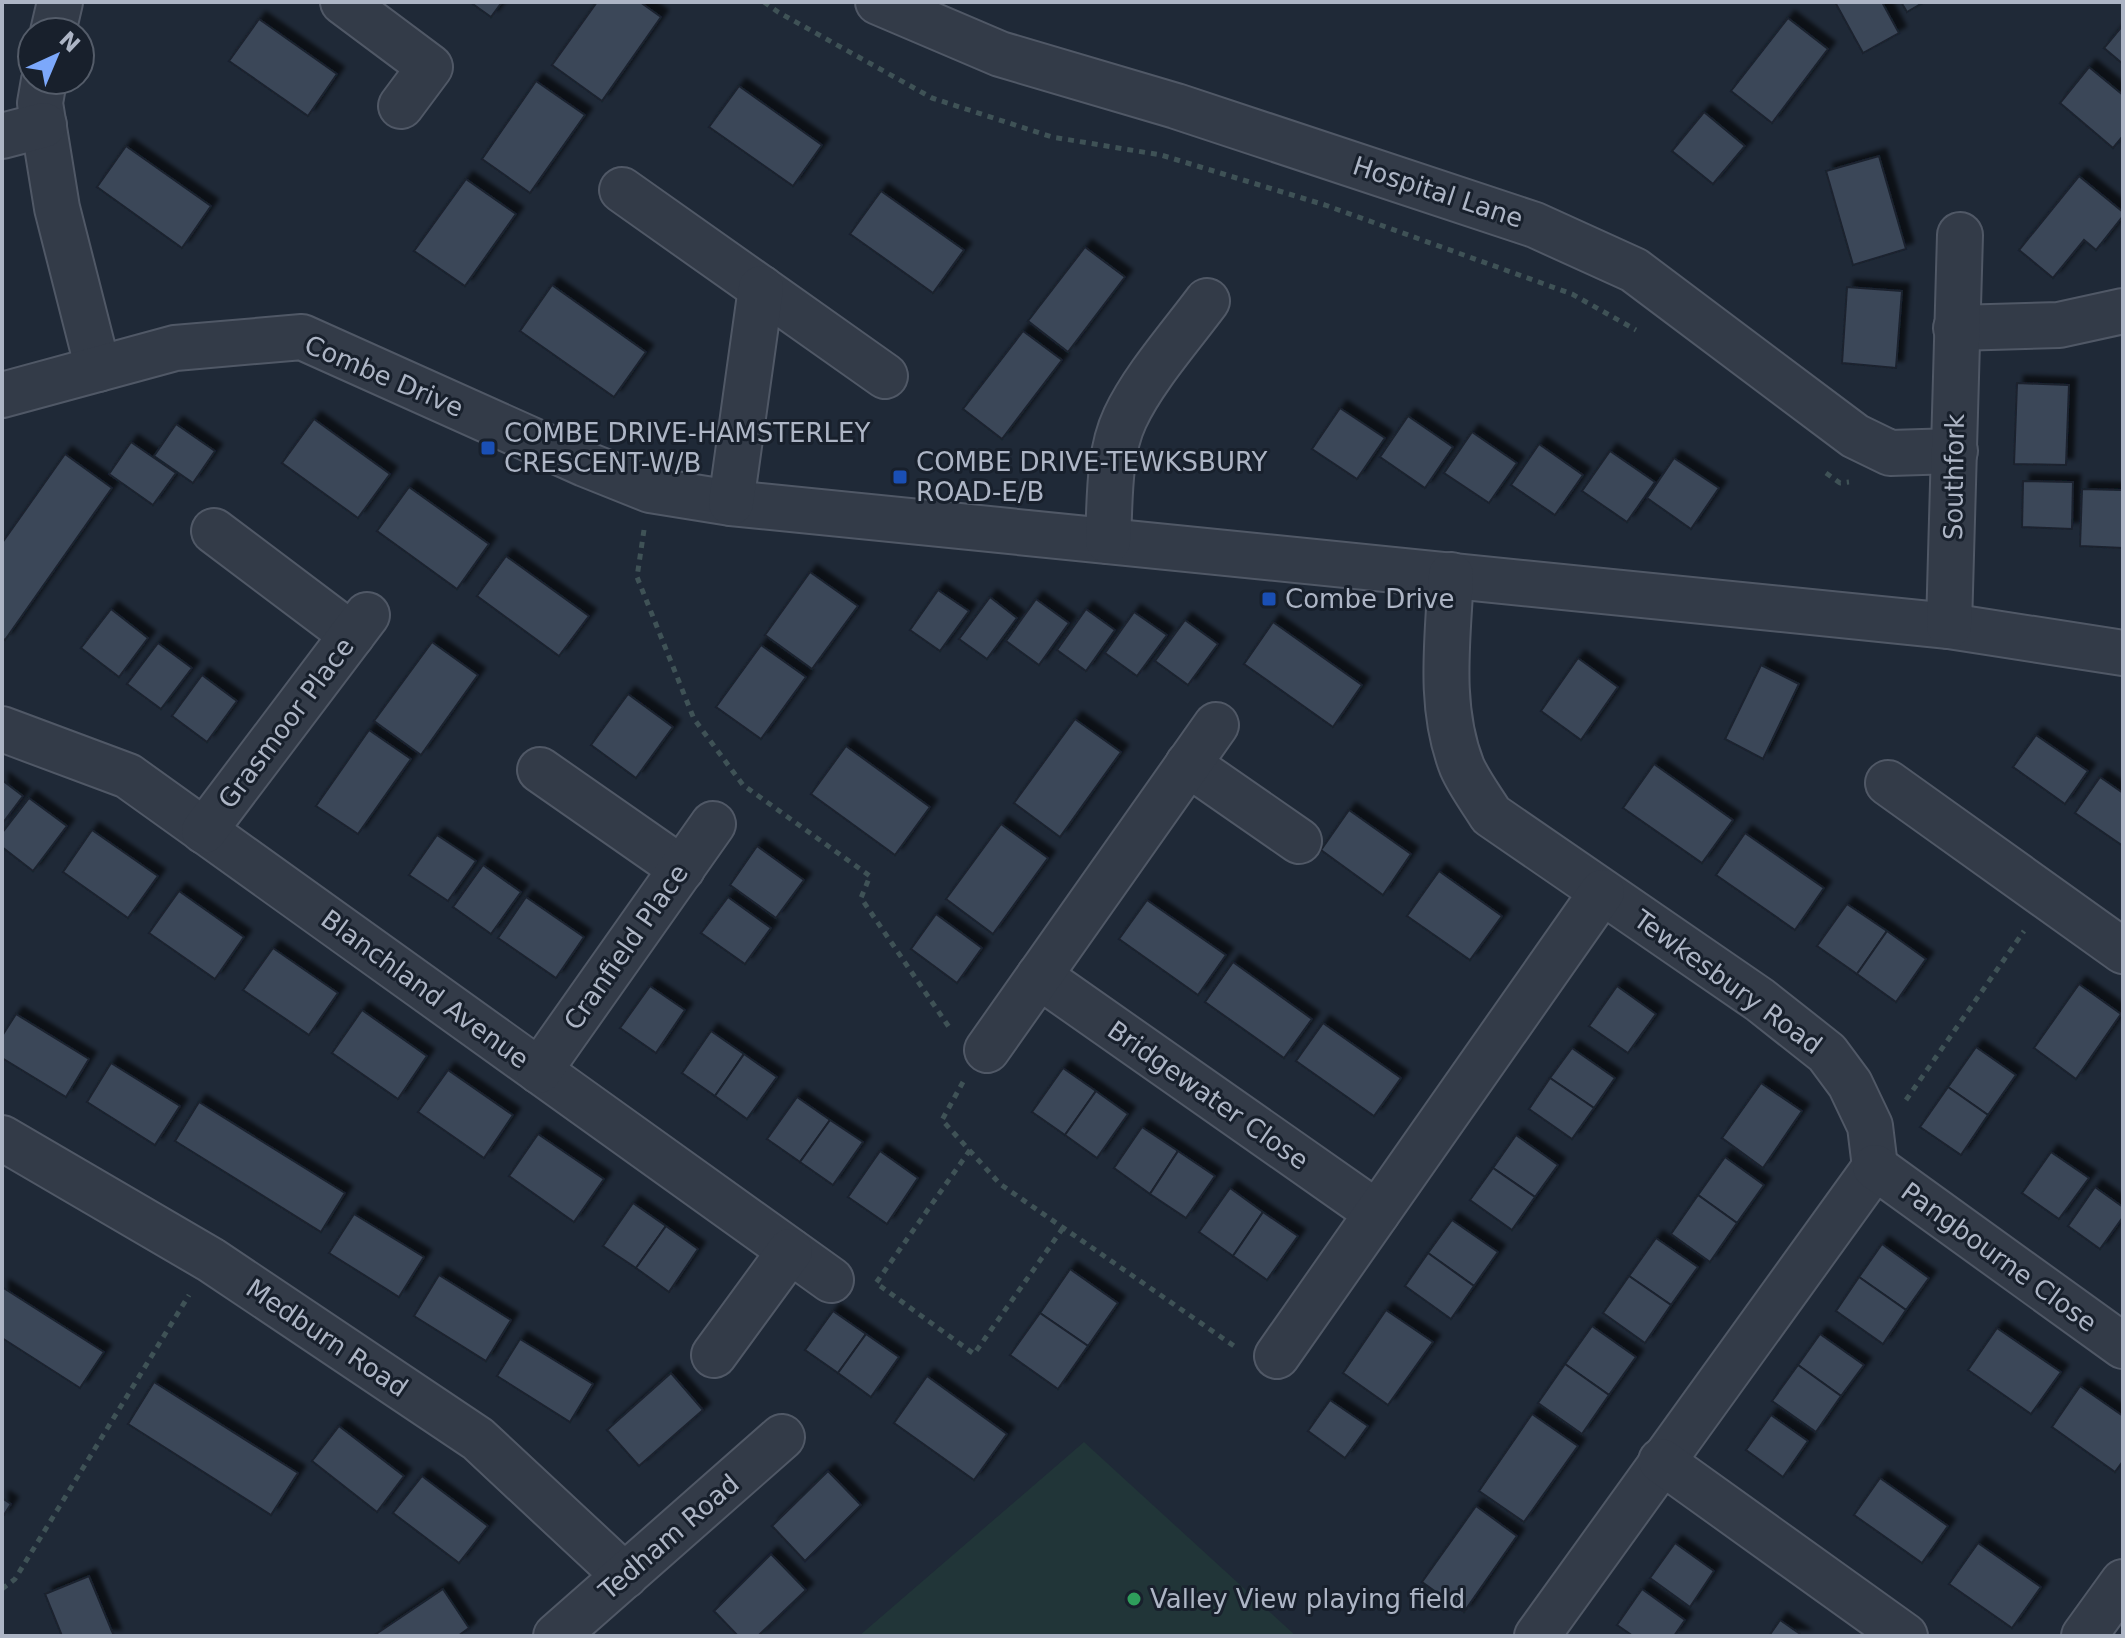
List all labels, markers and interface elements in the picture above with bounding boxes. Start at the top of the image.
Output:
north arrow [16,16,96,96]
text: N [54,27,85,57]
street label: Hospital Lane [1349,150,1527,234]
street label: Combe Drive [300,329,468,423]
street label: Southfork [1938,414,1970,540]
place label: COMBE DRIVE-HAMSTERLEY CRESCENT-W/B [504,418,870,478]
marker: COMBE DRIVE-HAMSTERLEY CRESCENT-W/B [479,439,497,457]
place label: COMBE DRIVE-TEWKSBURY ROAD-E/B [916,447,1267,507]
marker: COMBE DRIVE-TEWKSBURY ROAD-E/B [891,468,909,486]
place label: Combe Drive [1285,584,1454,614]
marker: Combe Drive [1260,590,1278,608]
street label: Grasmoor Place [212,632,360,814]
street label: Cranfield Place [558,859,694,1035]
street label: Tewkesbury Road [1627,903,1828,1060]
street label: Blanchland Avenue [315,904,535,1074]
street label: Bridgewater Close [1102,1014,1314,1176]
street label: Pangbourne Close [1895,1176,2103,1338]
street label: Medburn Road [241,1273,413,1403]
street label: Tedham Road [592,1468,745,1606]
place label: Valley View playing field [1150,1584,1465,1614]
marker: Valley View playing field [1125,1590,1143,1608]

